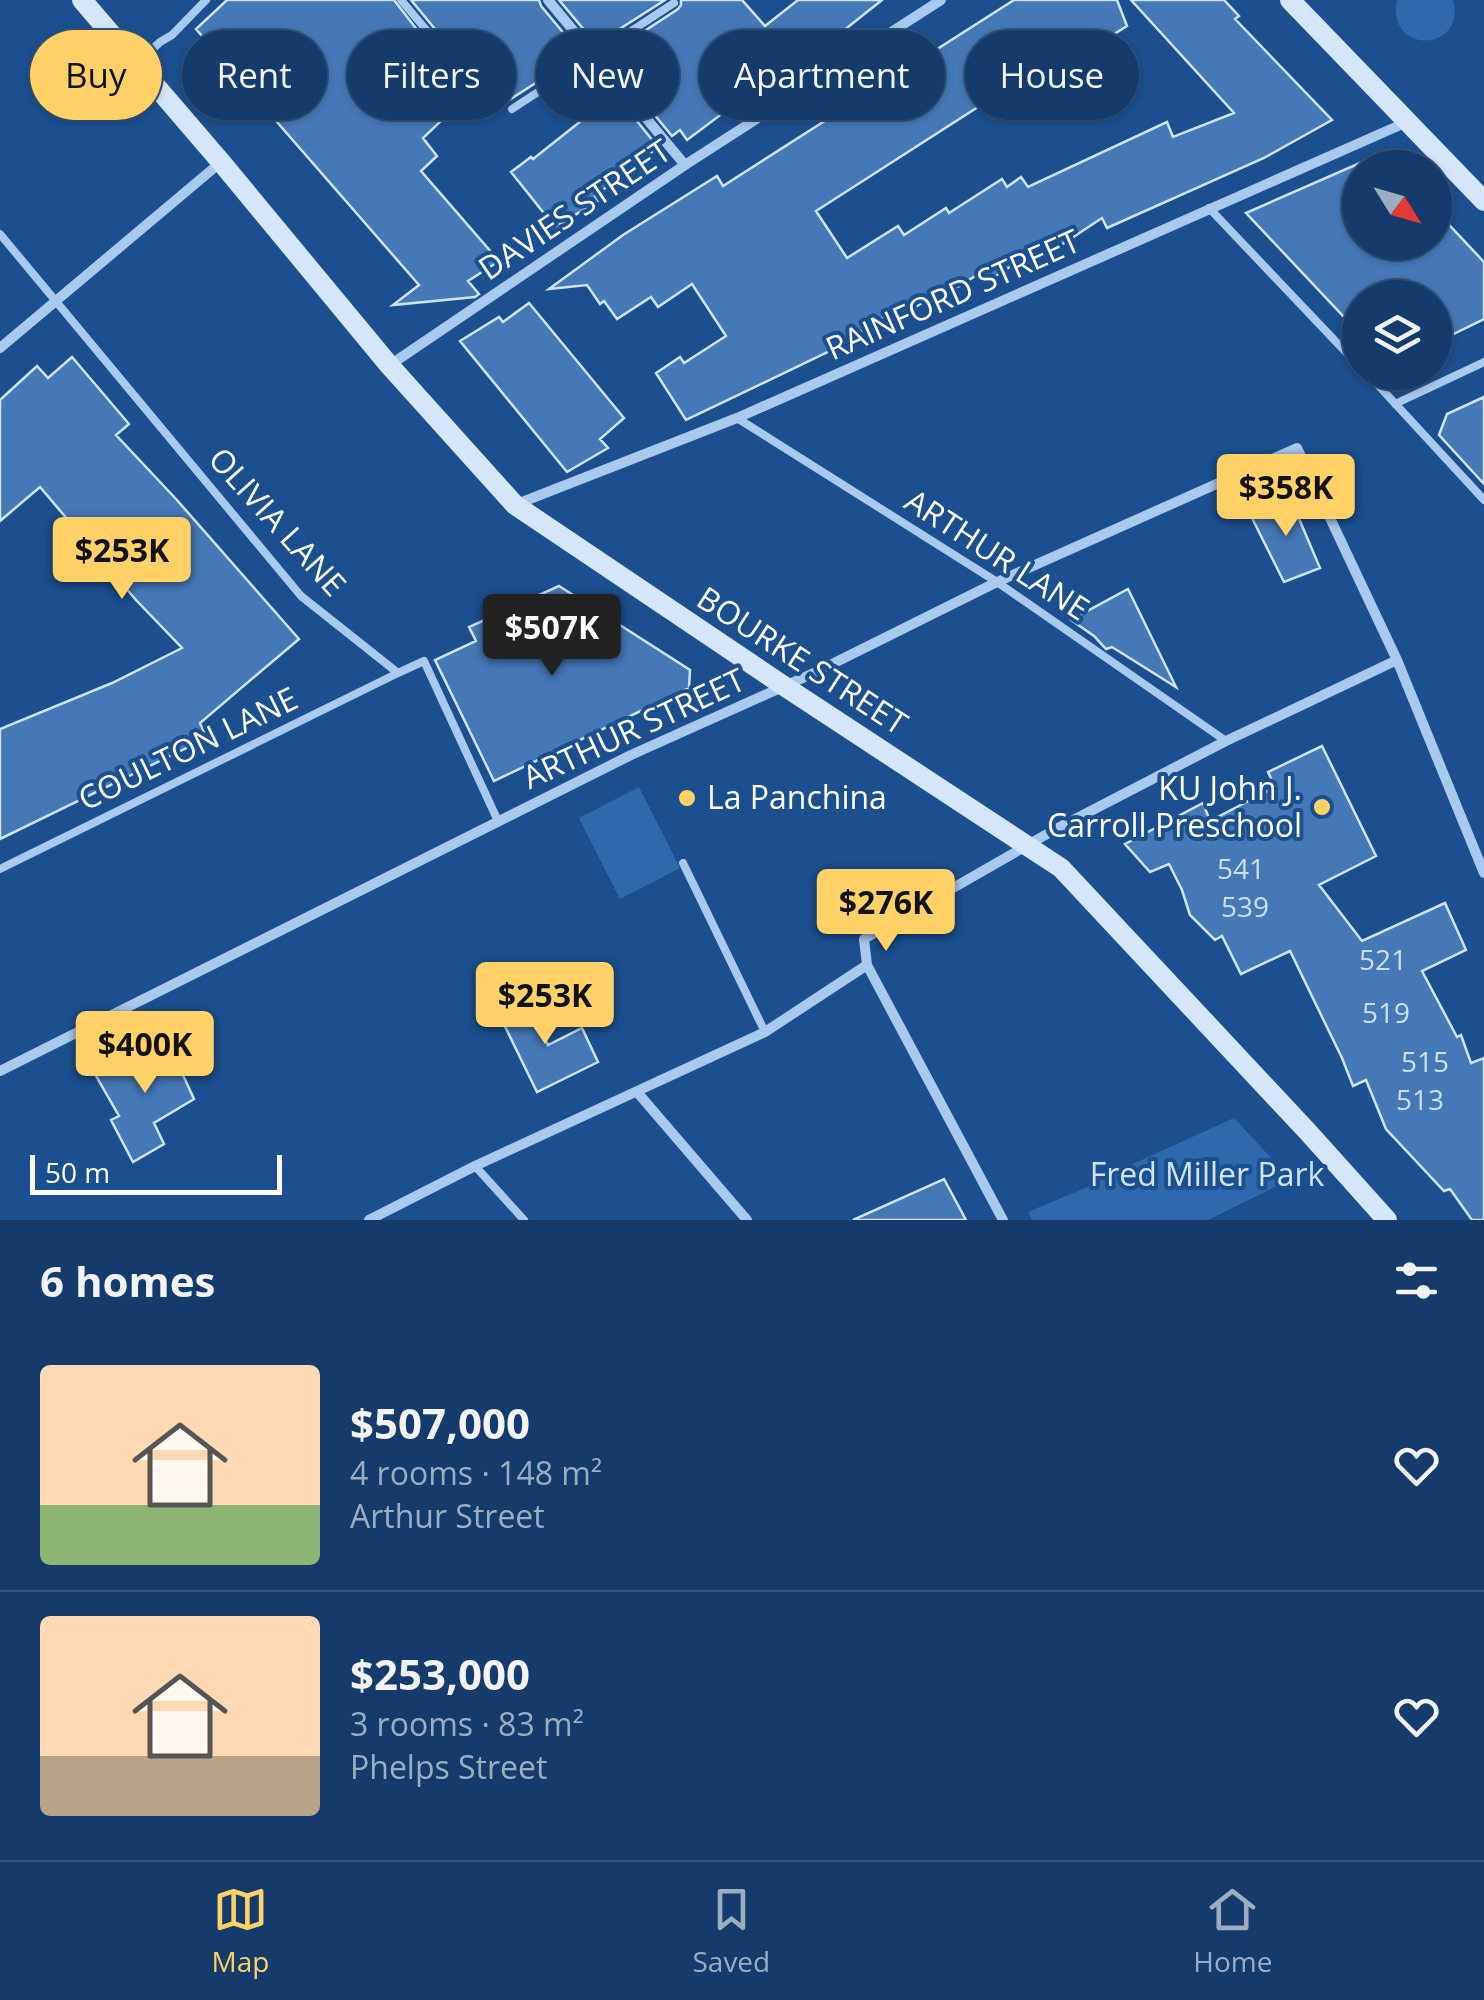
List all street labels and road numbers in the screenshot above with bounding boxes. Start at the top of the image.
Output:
street label: DAVIES STREET [470,128,679,289]
street label: RAINFORD STREET [819,218,1087,369]
street label: OLIVIA LANE [200,438,356,604]
street label: ARTHUR LANE [897,478,1098,629]
street label: BOURKE STREET [689,576,917,744]
street label: ARTHUR STREET [515,657,752,798]
street label: COULTON LANE [71,676,304,819]

